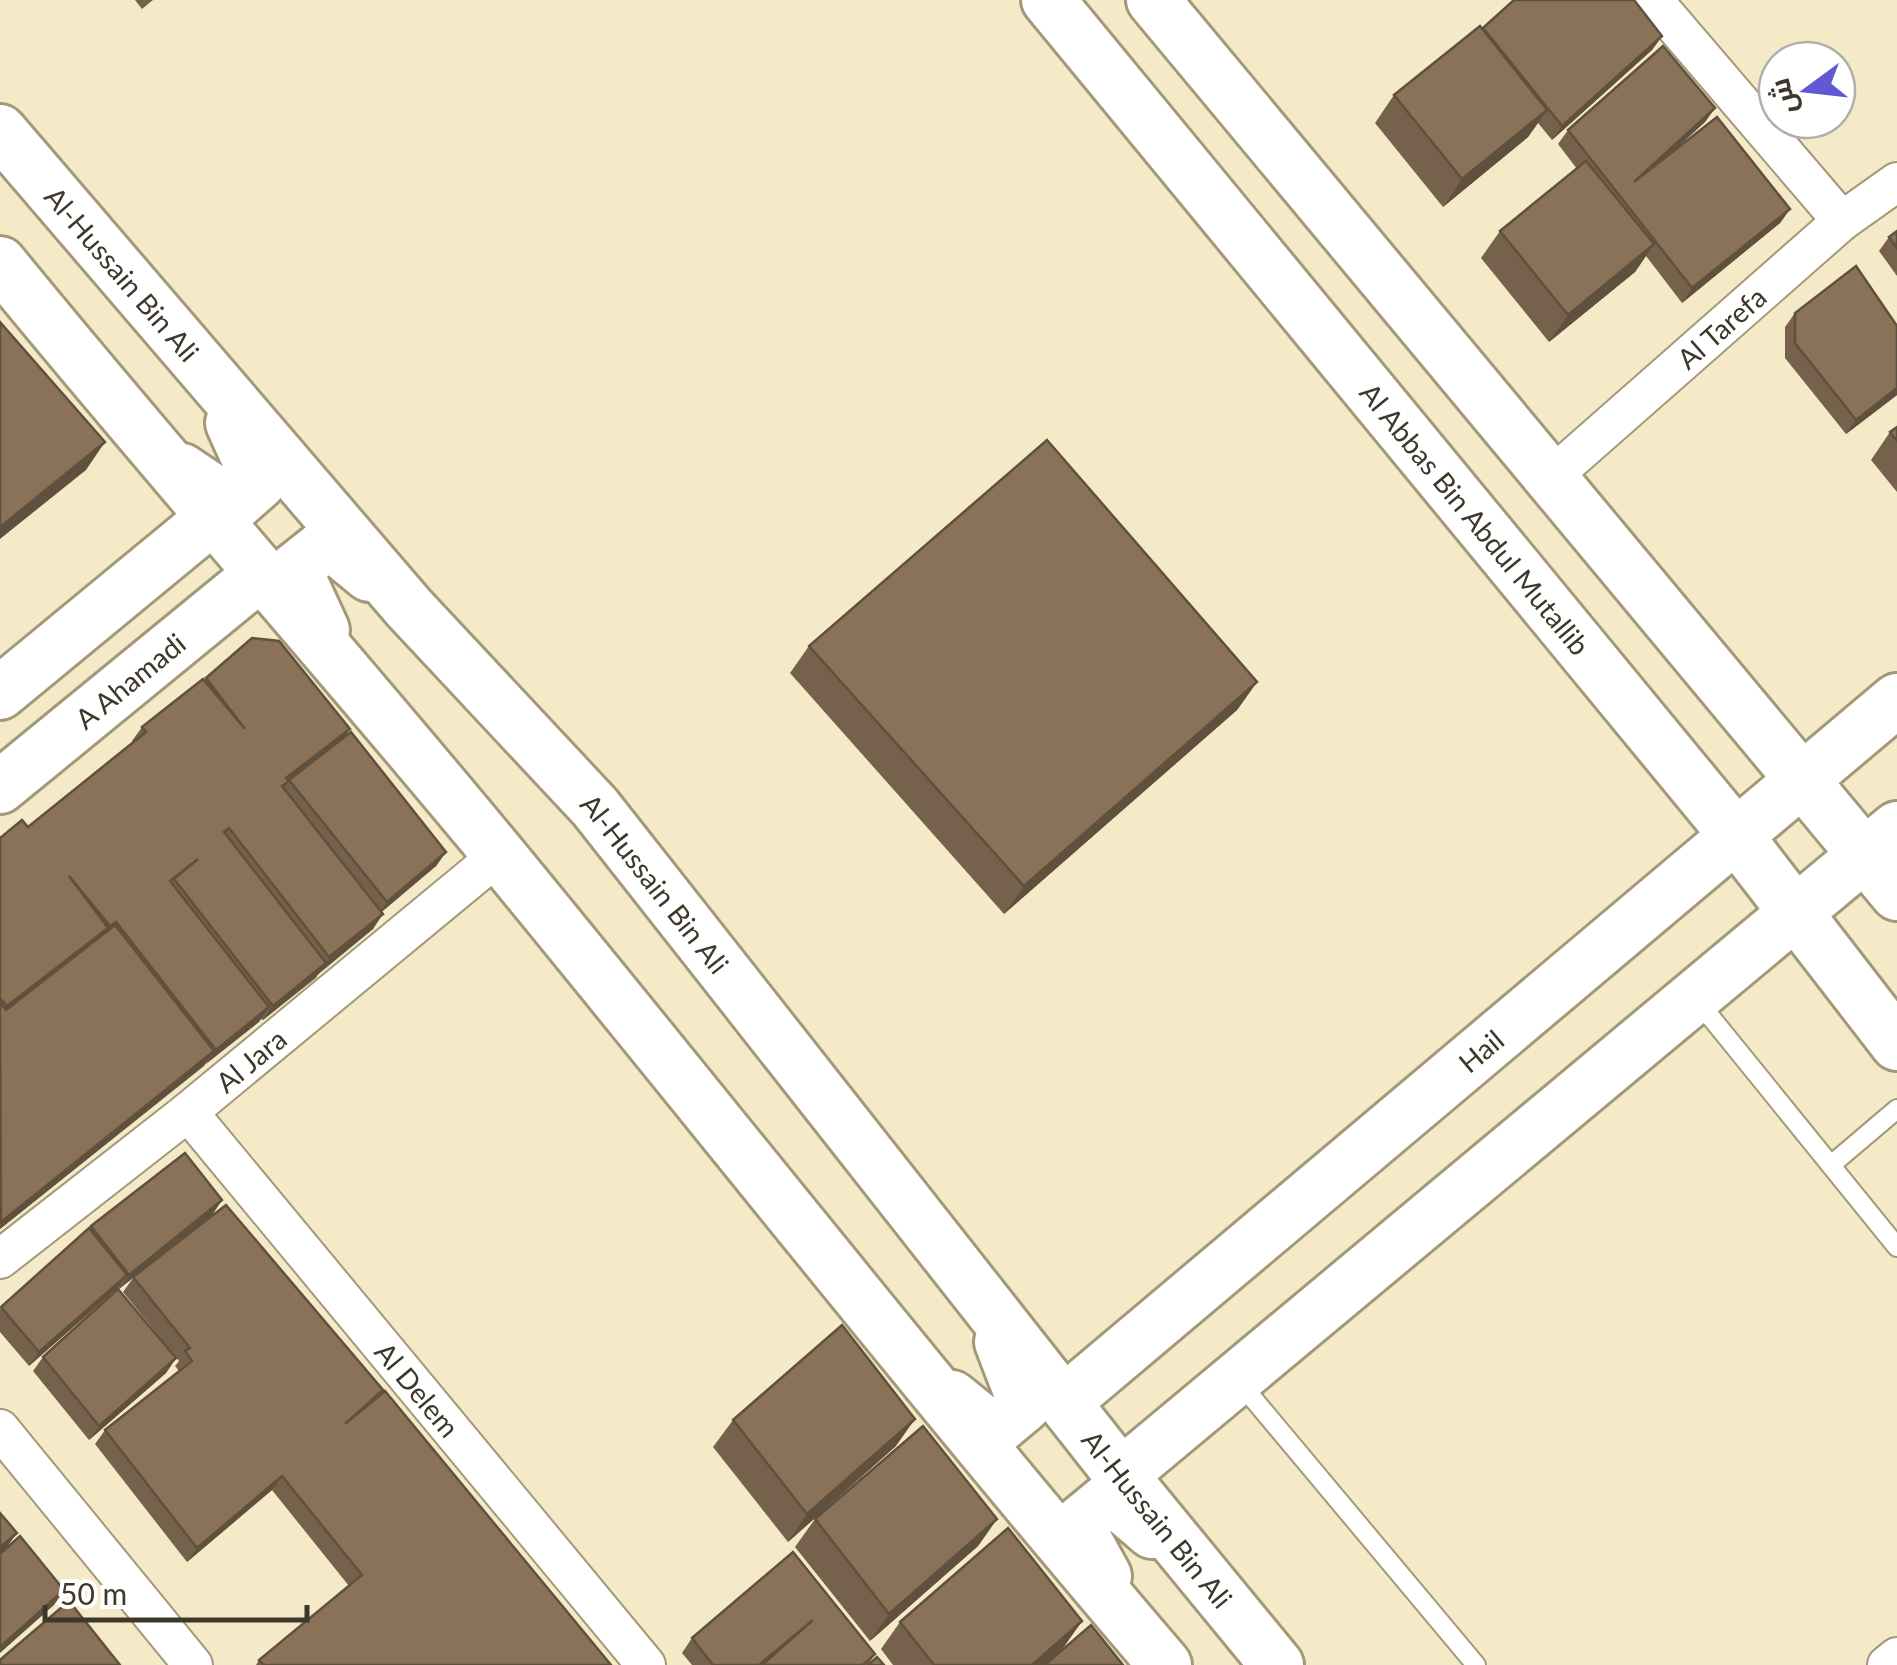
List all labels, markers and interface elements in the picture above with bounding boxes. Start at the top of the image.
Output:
north arrow [1757,40,1857,140]
text: ش [1761,75,1804,118]
street label: Al-Hussain Bin Ali [38,180,207,368]
street label: Al Tarefa [1670,279,1773,375]
street label: Al Abbas Bin Abdul Mutallib [1353,376,1597,662]
street label: A Ahamadi [68,626,192,736]
street label: Al-Hussain Bin Ali [574,786,736,980]
street label: Al Jara [209,1021,293,1099]
street label: Hail [1451,1022,1510,1079]
street label: Al Delem [368,1335,467,1444]
street label: Al-Hussain Bin Ali [1075,1423,1240,1615]
scale bar [45,1560,308,1622]
text: 50 m [60,1575,127,1611]

